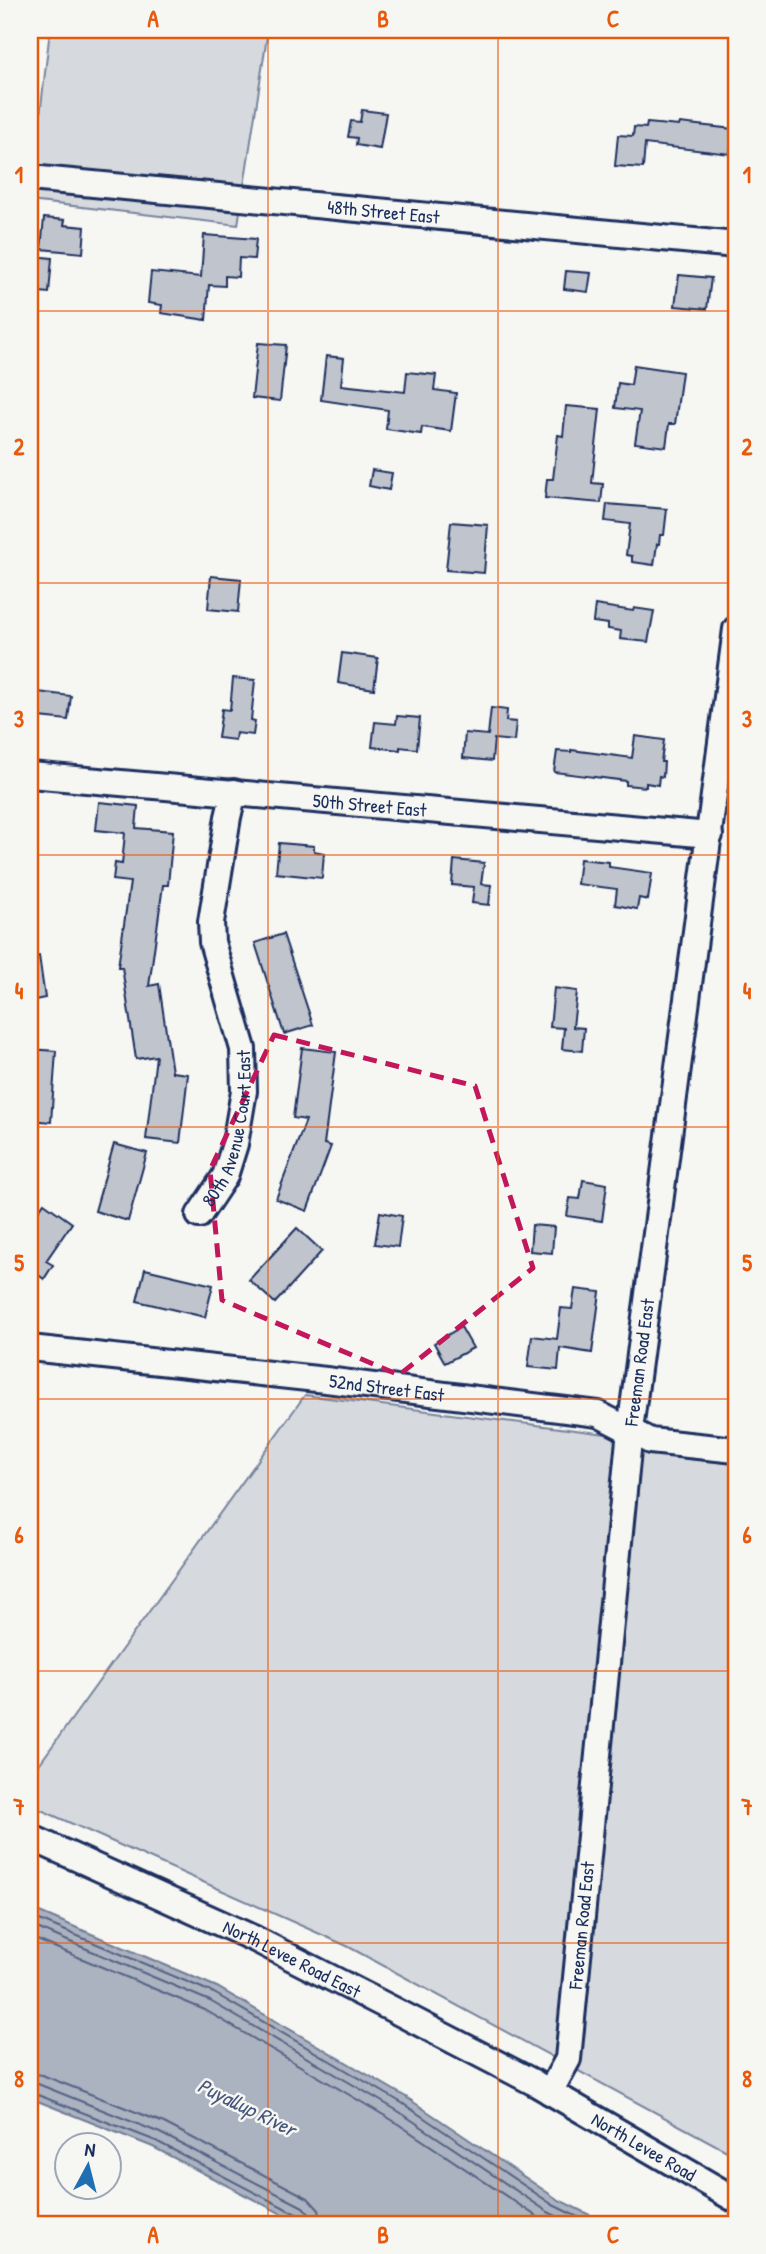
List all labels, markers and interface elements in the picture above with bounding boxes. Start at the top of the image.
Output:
text: A [147,3,159,34]
text: B [377,3,389,34]
text: C [607,3,619,34]
text: 1 [15,159,23,190]
text: 1 [743,159,751,190]
street label: 48th Street East [326,193,441,230]
text: 2 [14,431,25,462]
text: 2 [742,431,753,462]
text: 3 [14,703,24,734]
text: 3 [742,703,752,734]
street label: 50th Street East [312,787,428,823]
text: 4 [15,975,24,1006]
text: 4 [743,975,752,1006]
street label: 80th Avenue Court East [195,1049,257,1211]
text: 5 [14,1247,24,1278]
text: 5 [742,1247,752,1278]
street label: Freeman Road East [618,1297,660,1428]
street label: 52nd Street East [328,1368,446,1408]
text: 6 [14,1519,24,1550]
text: 6 [742,1519,752,1550]
text: 7 [12,1791,25,1822]
text: 7 [740,1791,753,1822]
street label: Freeman Road East [562,1860,600,1991]
street label: North Levee Road East [219,1913,366,2004]
text: 8 [14,2063,24,2094]
text: 8 [742,2063,752,2094]
water label: Puyallup River [193,2071,304,2145]
street label: North Levee Road [587,2106,702,2187]
north arrow [52,2132,122,2202]
text: N [83,2136,97,2163]
text: A [147,2219,159,2250]
text: B [377,2219,389,2250]
text: C [607,2219,619,2250]

